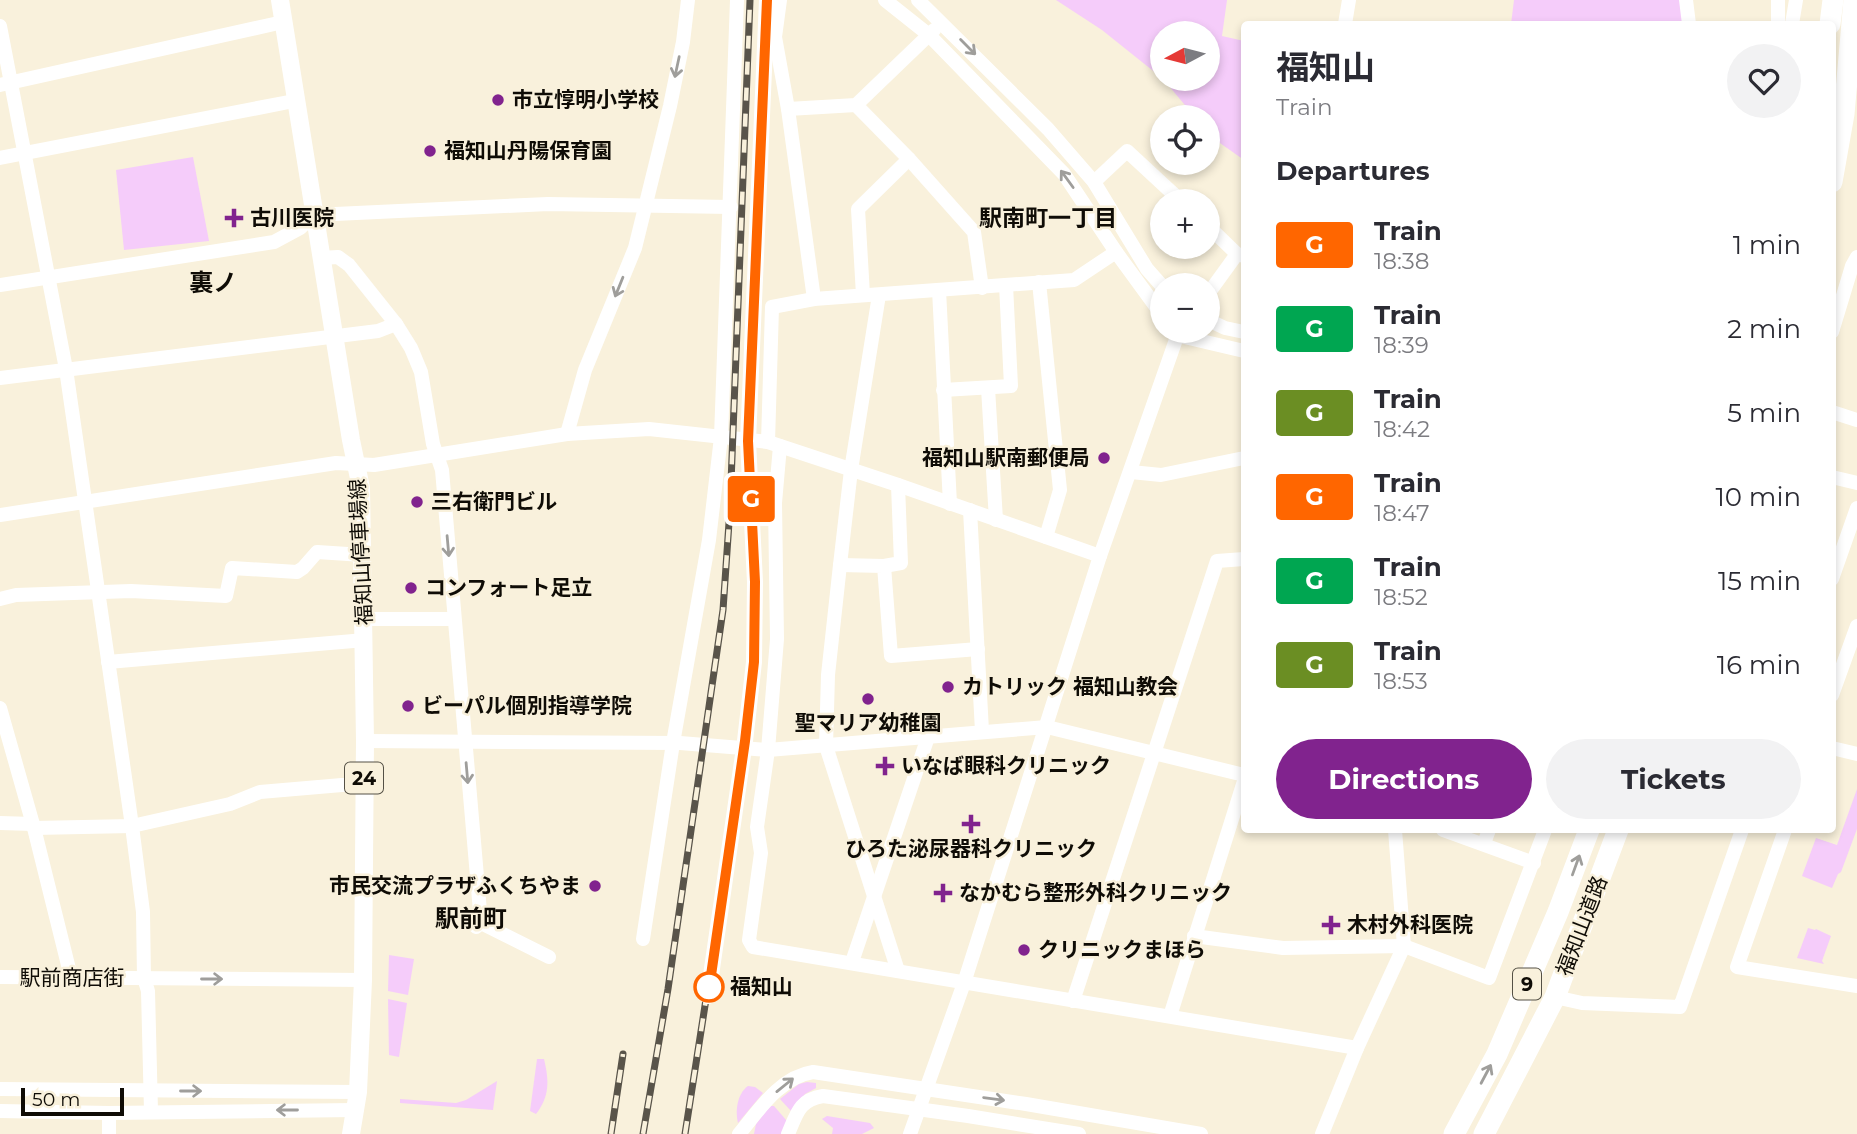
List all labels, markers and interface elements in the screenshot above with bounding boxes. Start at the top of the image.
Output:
north arrow [1150,21,1220,91]
map controls [1150,21,1220,343]
one-way arrow [959,39,976,56]
button: heart [1727,44,1801,118]
text: 福知山 [1276,47,1375,87]
one-way arrow [670,55,684,78]
place label: 市立惇明小学校 [512,87,659,112]
marker: 市立惇明小学校 [490,92,506,108]
text: Train [1276,93,1332,121]
button: locate [1150,105,1220,175]
place label: 福知山丹陽保育園 [444,138,612,163]
marker: 福知山丹陽保育園 [422,143,438,159]
text: Departures [1276,155,1430,187]
one-way arrow [1060,170,1074,189]
button: + [1150,189,1220,259]
district label: 駅南町一丁目 [979,204,1117,232]
place label: 古川医院 [250,205,334,230]
marker: 古川医院 [224,208,244,228]
text: Train [1374,215,1442,247]
text: 1 min [1733,229,1801,261]
text: G [1305,230,1324,259]
text: 18:38 [1374,247,1430,275]
district label: 裏ノ [189,268,237,297]
button: − [1150,273,1220,343]
one-way arrow [612,275,625,297]
text: Train [1374,299,1442,331]
text: 2 min [1727,313,1801,345]
text: G [1305,314,1324,343]
text: 18:39 [1374,331,1429,359]
text: Train [1374,383,1442,415]
text: 5 min [1727,397,1801,429]
text: G [1305,398,1324,427]
text: 18:42 [1374,415,1430,443]
place label: 福知山駅南郵便局 [922,445,1090,470]
marker: 福知山駅南郵便局 [1096,450,1112,466]
text: Train [1374,467,1442,499]
line badge: G [728,476,774,522]
street label: 福知山停車場線 [344,478,377,626]
text: 10 min [1715,481,1801,513]
text: G [1305,482,1324,511]
text: G [742,484,760,513]
place label: 三右衛門ビル [431,489,557,514]
marker: 三右衛門ビル [409,494,425,510]
text: 18:47 [1374,499,1429,527]
one-way arrow [442,535,455,557]
text: Train [1374,551,1442,583]
text: 15 min [1718,565,1801,597]
text: G [1305,566,1324,595]
place label: コンフォート足立 [425,575,592,600]
marker: コンフォート足立 [403,580,419,596]
text: 18:52 [1374,583,1428,611]
text: Train [1374,635,1442,667]
text: 16 min [1717,649,1801,681]
text: G [1305,650,1324,679]
text: 18:53 [1374,667,1428,695]
place label: カトリック 福知山教会 [962,674,1178,699]
marker: カトリック 福知山教会 [940,679,956,695]
marker: 聖マリア幼稚園 [860,691,876,707]
place label: ビーパル個別指導学院 [422,693,632,718]
marker: ビーパル個別指導学院 [400,698,416,714]
place label: 聖マリア幼稚園 [795,710,942,735]
button: Directions [1276,739,1532,819]
button: Tickets [1546,739,1801,819]
place label: いなば眼科クリニック [901,753,1111,778]
marker: いなば眼科クリニック [875,756,895,776]
one-way arrow [461,761,474,784]
road number: 24 [345,762,383,793]
marker: ひろた泌尿器科クリニック [961,814,981,834]
place label: ひろた泌尿器科クリニック [845,836,1097,861]
one-way arrow [1570,854,1583,876]
street label: 福知山道路 [1551,872,1612,979]
place label: 市民交流プラザふくちやま [329,873,581,898]
marker: 市民交流プラザふくちやま [587,878,603,894]
place label: なかむら整形外科クリニック [959,880,1232,905]
marker: なかむら整形外科クリニック [933,883,953,903]
district label: 駅前町 [435,904,507,933]
place label: 木村外科医院 [1347,912,1473,937]
marker: 木村外科医院 [1321,915,1341,935]
place label: クリニックまほら [1038,937,1206,962]
marker: クリニックまほら [1016,942,1032,958]
street label: 駅前商店街 [20,965,125,990]
road number: 9 [1513,968,1541,1000]
one-way arrow [201,972,224,986]
marker: 福知山 [694,972,724,1002]
place label: 福知山 [730,974,793,999]
one-way arrow [1480,1064,1494,1085]
one-way arrow [776,1077,794,1092]
one-way arrow [179,1084,202,1098]
scale bar [21,1085,124,1117]
text: 50 m [32,1088,80,1111]
one-way arrow [982,1093,1005,1106]
one-way arrow [276,1103,299,1117]

